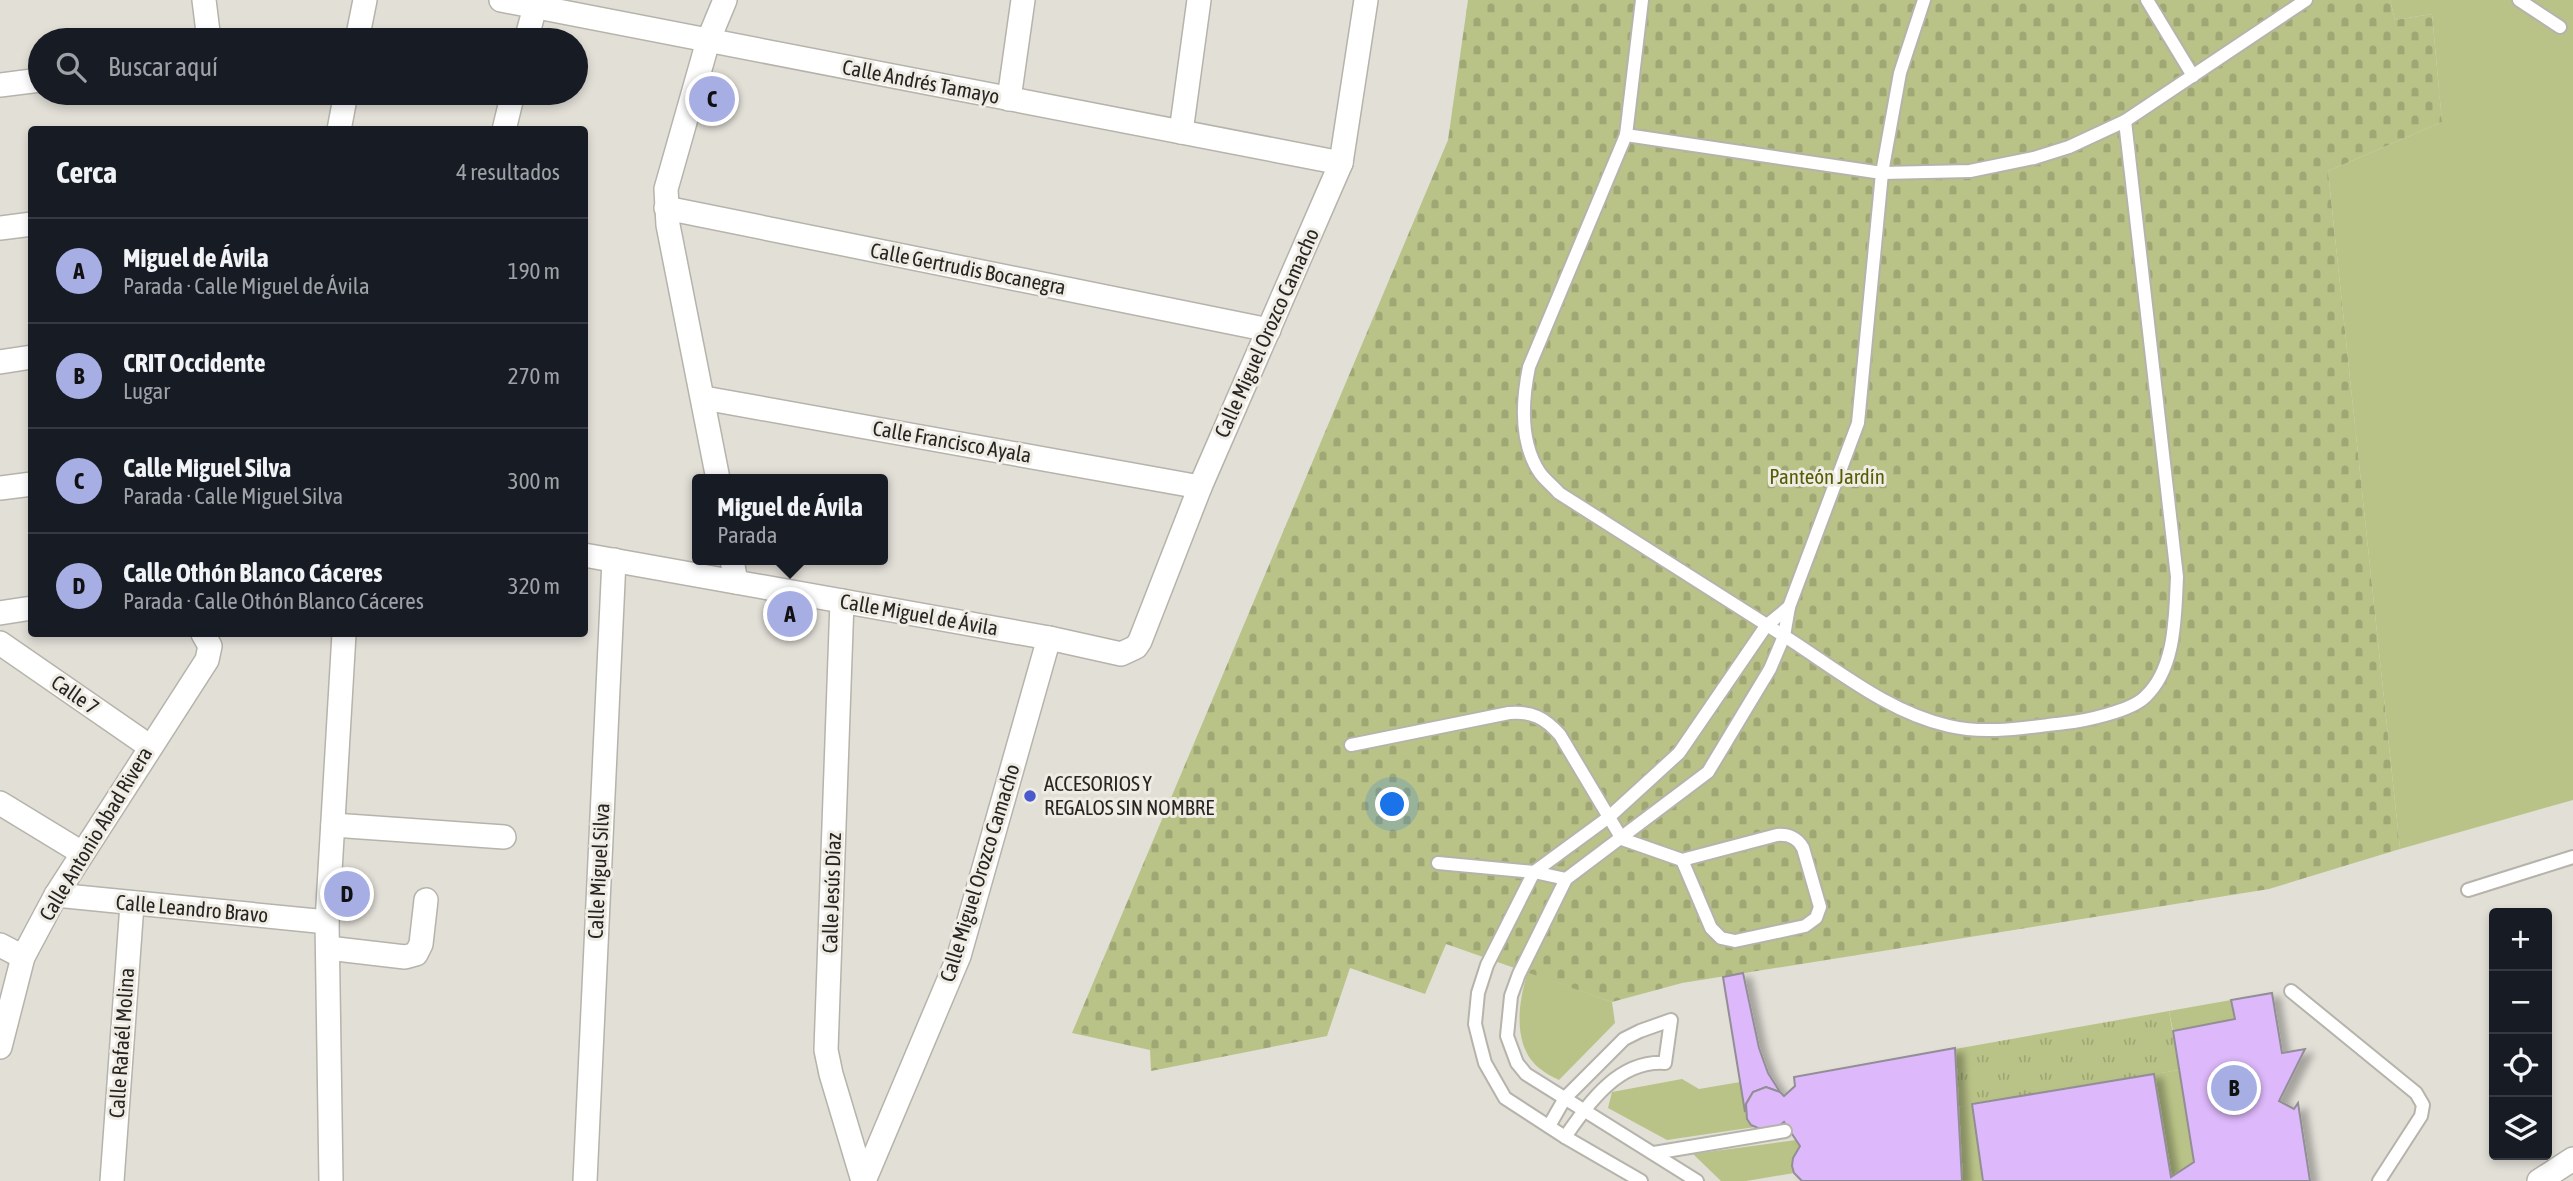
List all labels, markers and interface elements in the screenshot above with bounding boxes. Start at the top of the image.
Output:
search box [28,28,588,105]
icon: search [52,48,90,86]
text: Buscar aquí [108,52,218,82]
street label: Calle Andrés Tamayo [841,54,1002,108]
pin: C [689,73,735,125]
text: Cerca [56,155,117,189]
text: 4 resultados [456,159,560,185]
street label: Calle Miguel Orozco Camacho [1209,224,1323,441]
street label: Calle Gertrudis Bocanegra [869,237,1068,299]
text: Miguel de Ávila [123,243,269,273]
text: A [73,258,85,284]
text: 190 m [508,258,560,284]
text: Parada · Calle Miguel de Ávila [123,273,370,299]
text: CRIT Occidente [123,348,265,378]
text: B [74,363,84,389]
text: 270 m [508,363,560,389]
text: Lugar [123,378,170,404]
street label: Calle Francisco Ayala [871,415,1033,467]
text: Calle Miguel Silva [123,453,291,483]
park label: Panteón Jardín [1769,464,1885,488]
text: C [74,468,84,494]
text: 300 m [508,468,560,494]
popup [692,474,888,565]
text: Parada · Calle Miguel Silva [123,483,343,509]
text: Miguel de Ávila [717,492,863,522]
text: Parada [717,522,777,548]
text: Calle Othón Blanco Cáceres [123,558,383,588]
text: D [73,573,85,599]
text: 320 m [508,573,560,599]
text: Parada · Calle Othón Blanco Cáceres [123,588,424,614]
pin: A [767,588,813,640]
street label: Calle Miguel de Ávila [838,588,1000,640]
street label: Calle 7 [47,669,104,719]
street label: Calle Antonio Abad Rivera [34,742,156,925]
street label: Calle Miguel Orozco Camacho [934,761,1024,985]
place label: ACCESORIOS Y REGALOS SIN NOMBRE [1044,771,1214,819]
your location [1375,787,1409,821]
marker: ACCESORIOS Y REGALOS SIN NOMBRE [1022,788,1038,804]
street label: Calle Miguel Silva [582,803,614,939]
street label: Calle Jesús Díaz [817,832,845,954]
pin: D [324,868,370,920]
street label: Calle Leandro Bravo [115,889,269,927]
map controls [2489,908,2552,1160]
button: + [2489,908,2552,971]
street label: Calle Rafaél Molina [104,967,138,1119]
button: − [2489,971,2552,1034]
button: locate [2489,1034,2552,1097]
pin: B [2211,1062,2257,1114]
button: layers [2489,1097,2552,1160]

